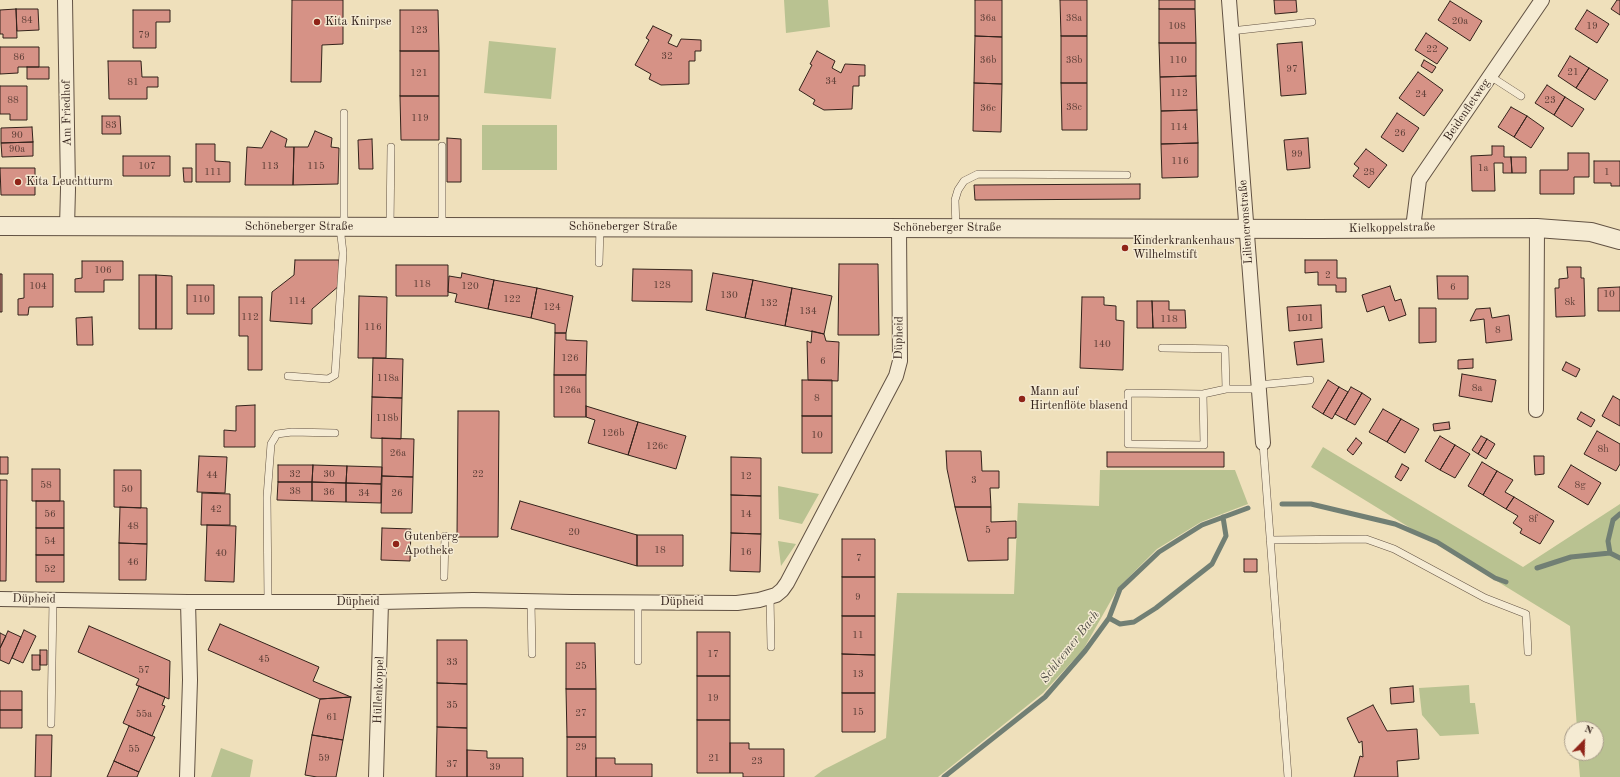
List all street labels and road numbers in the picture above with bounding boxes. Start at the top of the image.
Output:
street label: Beidenfletweg [1441,76,1493,144]
street label: Am Friedhof [59,80,75,146]
street label: Liliencronstraße [1236,179,1256,265]
street label: Schöneberger Straße [245,220,353,234]
street label: Schöneberger Straße [569,220,677,234]
street label: Kielkoppelstraße [1349,220,1435,236]
street label: Schöneberger Straße [893,221,1001,235]
street label: Düpheid [891,316,907,360]
street label: Düpheid [12,591,56,607]
street label: Düpheid [336,595,380,609]
street label: Düpheid [660,595,704,609]
street label: Hüllenkoppel [371,656,387,724]

